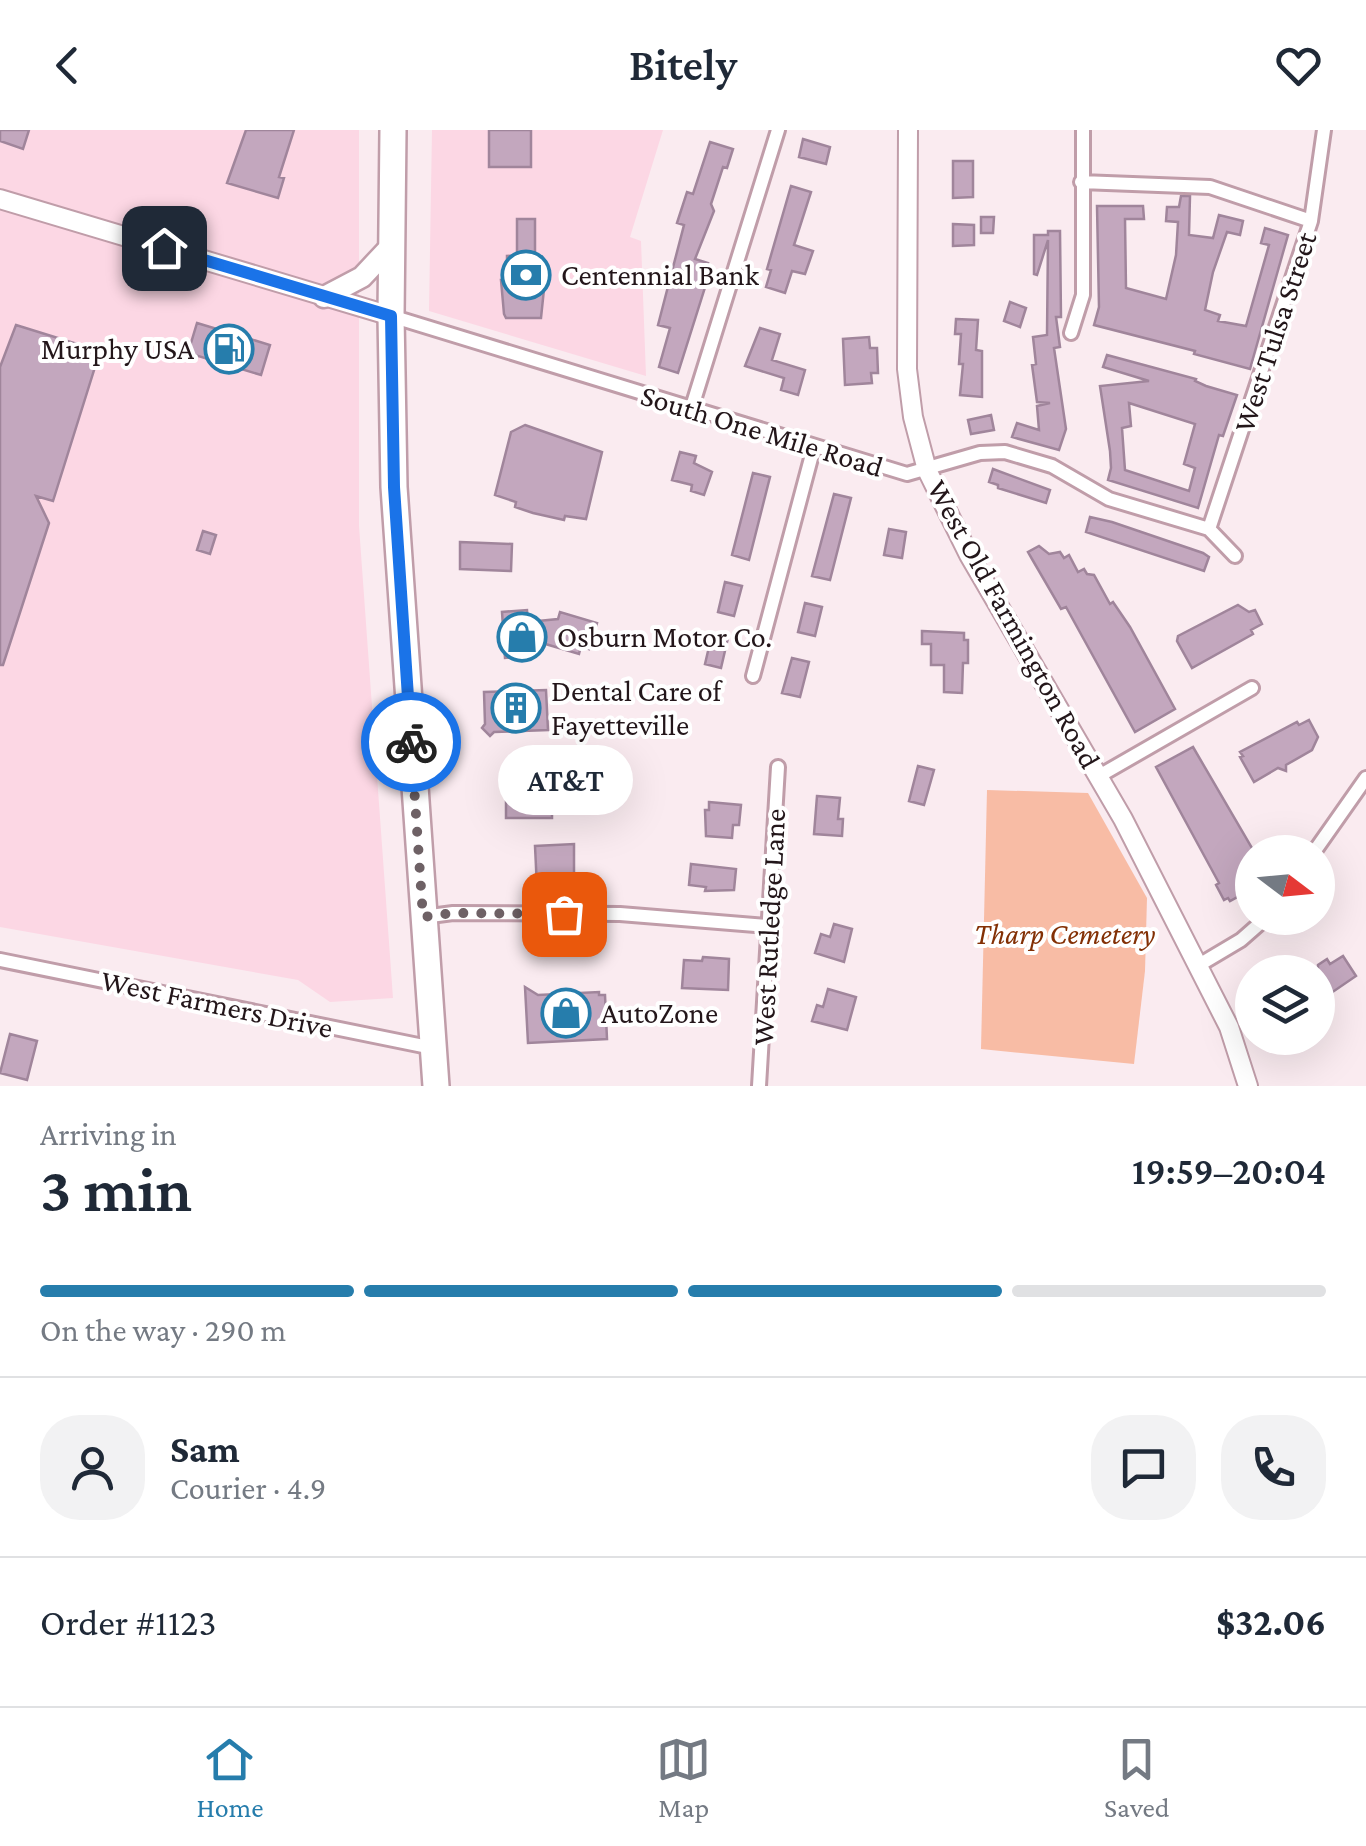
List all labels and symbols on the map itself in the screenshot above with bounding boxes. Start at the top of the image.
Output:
pin [122,206,207,291]
street label: West Tulsa Street [1227,227,1323,436]
bank icon: Centennial Bank [500,249,552,301]
place label: Centennial Bank [561,258,760,291]
fuel station icon: Murphy USA [203,323,255,375]
place label: Murphy USA [41,332,195,366]
street label: South One Mile Road [637,378,888,483]
street label: West Old Farmington Road [920,474,1108,774]
shop icon: Osburn Motor Co. [496,611,548,663]
place label: Osburn Motor Co. [557,620,772,653]
place label: Dental Care of Fayetteville [551,674,724,742]
building icon: Dental Care of Fayetteville [490,682,542,734]
courier [361,692,461,792]
callout: AT&T [496,744,632,814]
street label: West Rutledge Lane [746,808,792,1046]
north arrow [1235,835,1335,935]
pin [522,872,607,957]
park label: Tharp Cemetery [974,917,1156,951]
street label: West Farmers Drive [98,963,336,1044]
shop icon: AutoZone [540,987,592,1039]
place label: AutoZone [601,996,718,1029]

